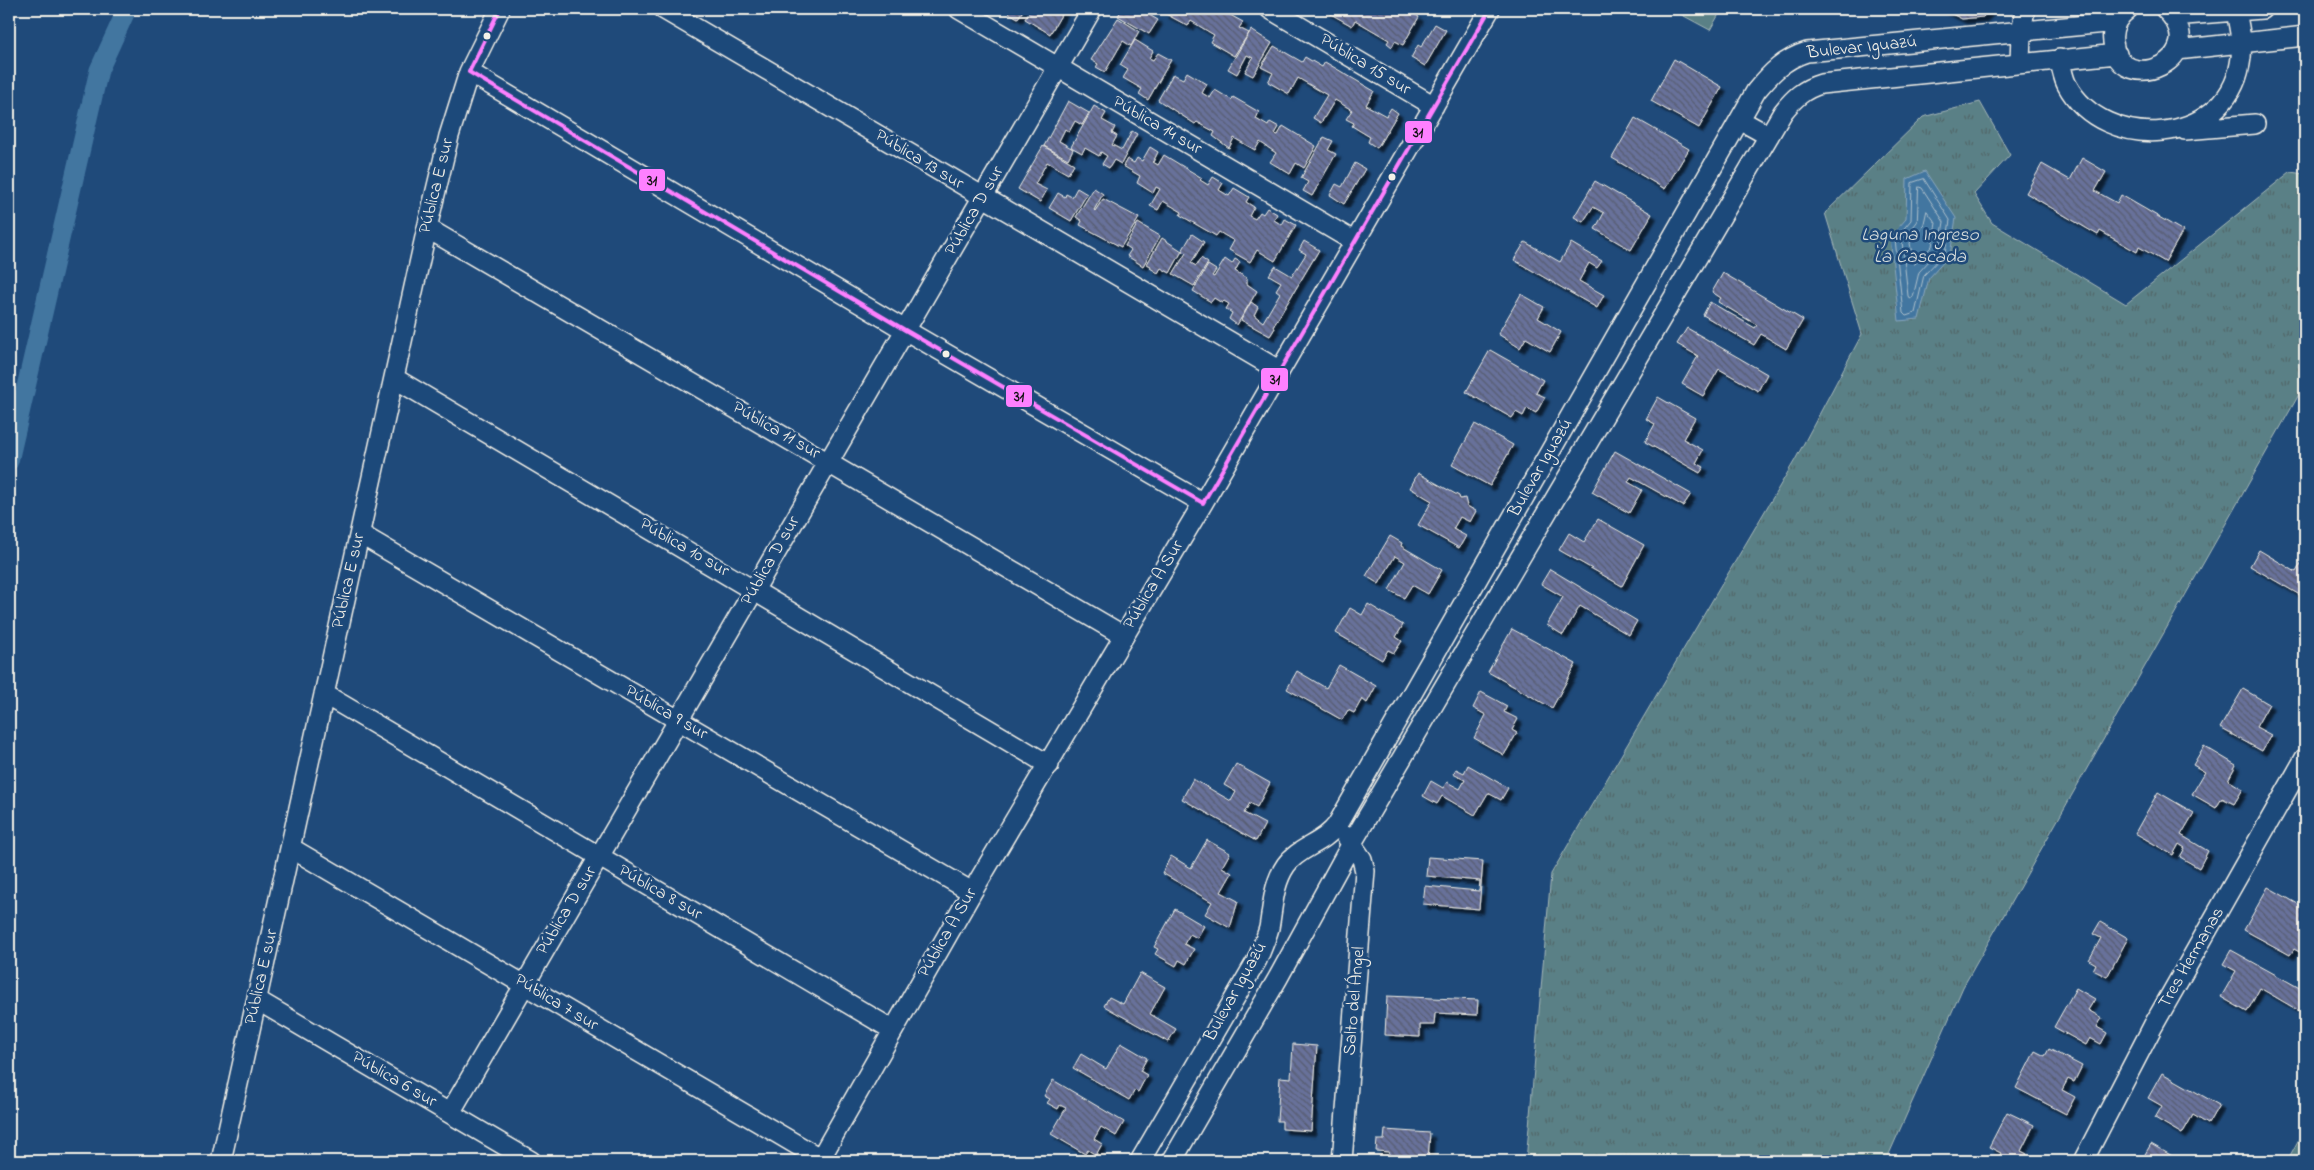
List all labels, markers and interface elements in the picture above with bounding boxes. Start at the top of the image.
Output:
street label: Pública 15 sur [1314,27,1416,103]
street label: Bulevar Iguazú [1805,29,1918,68]
unlabelled marker [482,31,492,41]
street label: Pública 14 sur [1107,90,1207,162]
line badge: 31 [1404,120,1433,144]
street label: Pública 13 sur [870,123,969,197]
text: 31 [1412,123,1424,144]
street label: Pública E sur [413,135,461,236]
street label: Pública D sur [939,161,1011,261]
line badge: 31 [638,168,666,192]
text: 31 [646,171,658,192]
unlabelled marker [1387,172,1397,182]
water label: Laguna Ingreso La Cascada [1861,222,1980,271]
unlabelled marker [941,349,951,359]
line badge: 31 [1260,367,1289,392]
text: 31 [1269,370,1281,391]
line badge: 31 [1005,384,1033,408]
text: 31 [1013,387,1025,408]
street label: Pública 11 sur [727,395,825,467]
street label: Bulevar Iguazú [1502,414,1581,524]
street label: Pública D sur [735,511,807,611]
street label: Pública 10 sur [634,512,734,584]
street label: Pública E sur [325,530,373,631]
street label: Pública A Sur [1117,535,1191,635]
street label: Pública 9 sur [620,679,713,747]
street label: Pública 8 sur [613,858,707,928]
street label: Pública D sur [530,861,604,960]
street label: Pública A Sur [912,883,984,983]
street label: Tres Hermanas [2152,902,2232,1014]
street label: Pública E sur [238,926,286,1027]
street label: Bulevar Iguazú [1197,937,1275,1048]
street label: Salto del Ángel [1337,946,1374,1057]
street label: Pública 7 sur [509,968,603,1039]
street label: Pública 6 sur [347,1045,442,1115]

